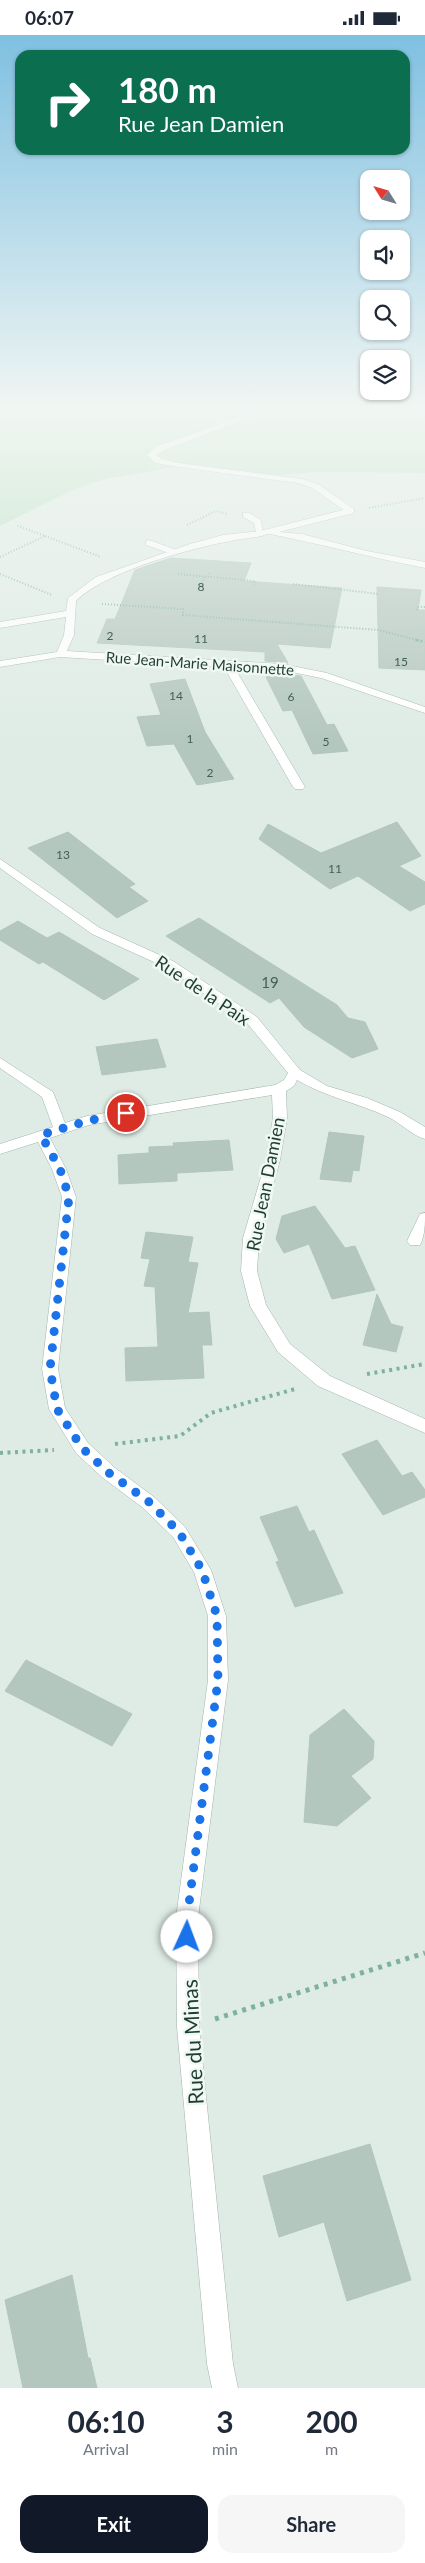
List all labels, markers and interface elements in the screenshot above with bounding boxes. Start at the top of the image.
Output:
text: 06:07 [25,6,74,29]
text: 180 m [118,68,217,110]
icon: right [35,70,100,135]
text: Rue Jean Damien [118,110,284,137]
north arrow [360,170,410,220]
map controls [360,170,410,400]
button: sound [360,230,410,280]
button: search [360,290,410,340]
button: layers [360,350,410,400]
house number: 8 [198,579,205,594]
house number: 2 [107,628,114,643]
house number: 11 [194,631,208,646]
street label: Rue Jean-Marie Maisonnette [105,647,295,679]
house number: 15 [394,654,408,669]
house number: 14 [169,688,183,703]
house number: 6 [288,689,295,704]
house number: 1 [187,731,194,746]
house number: 5 [323,734,330,749]
house number: 2 [207,765,214,780]
house number: 13 [56,847,70,862]
house number: 11 [328,861,342,876]
street label: Rue de la Paix [151,950,255,1030]
house number: 19 [261,973,279,991]
pin [105,1092,147,1134]
icon: arrive [112,1099,140,1127]
street label: Rue Jean Damien [241,1115,289,1253]
position arrow [160,1910,212,1962]
street label: Rue du Minas [176,1979,208,2105]
text: 06:10 [67,2403,145,2439]
text: 3 [216,2403,234,2439]
text: 200 [305,2403,358,2439]
text: Arrival [83,2439,129,2458]
text: min [212,2439,238,2458]
text: m [325,2439,338,2458]
button: Exit [20,2495,208,2553]
button: Share [218,2495,405,2553]

